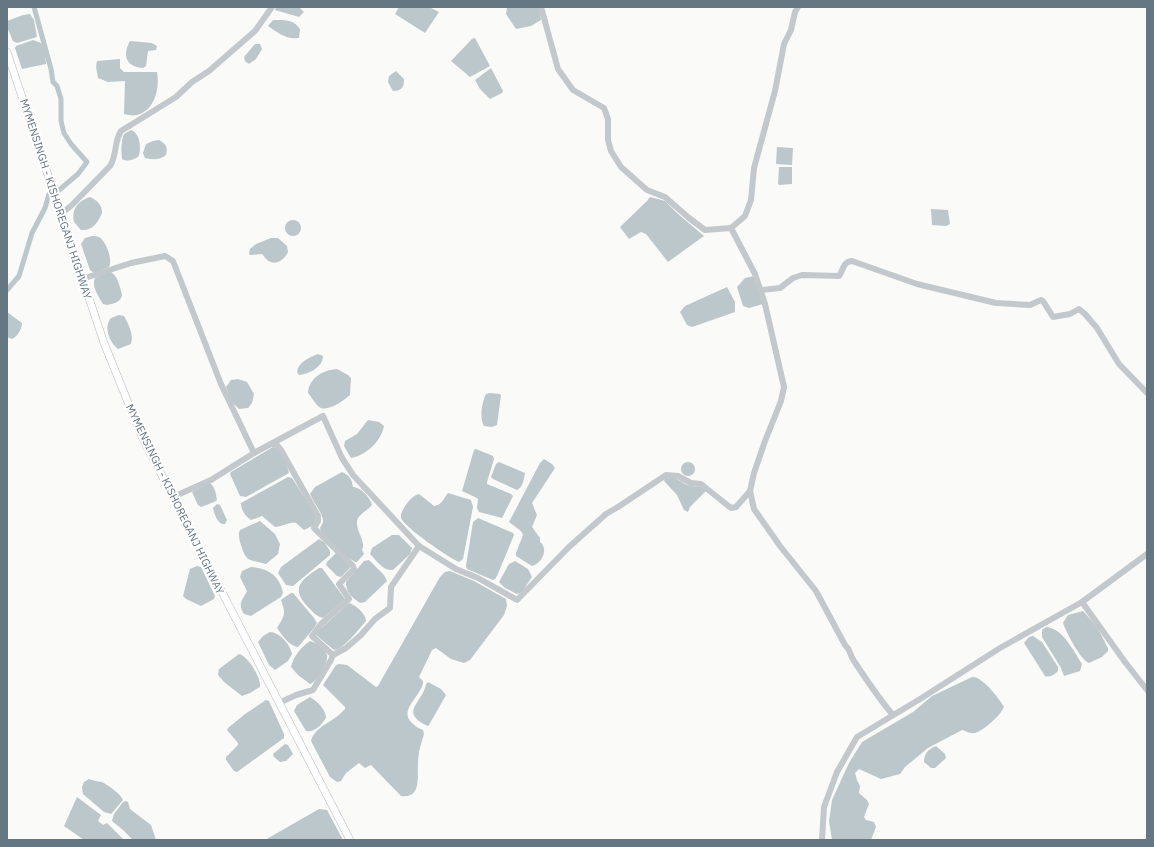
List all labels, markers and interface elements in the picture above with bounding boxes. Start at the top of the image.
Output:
street label: MYMENSINGH - KISHOREGANJ HIGHWAY [17,97,95,301]
street label: MYMENSINGH - KISHOREGANJ HIGHWAY [123,402,228,597]

